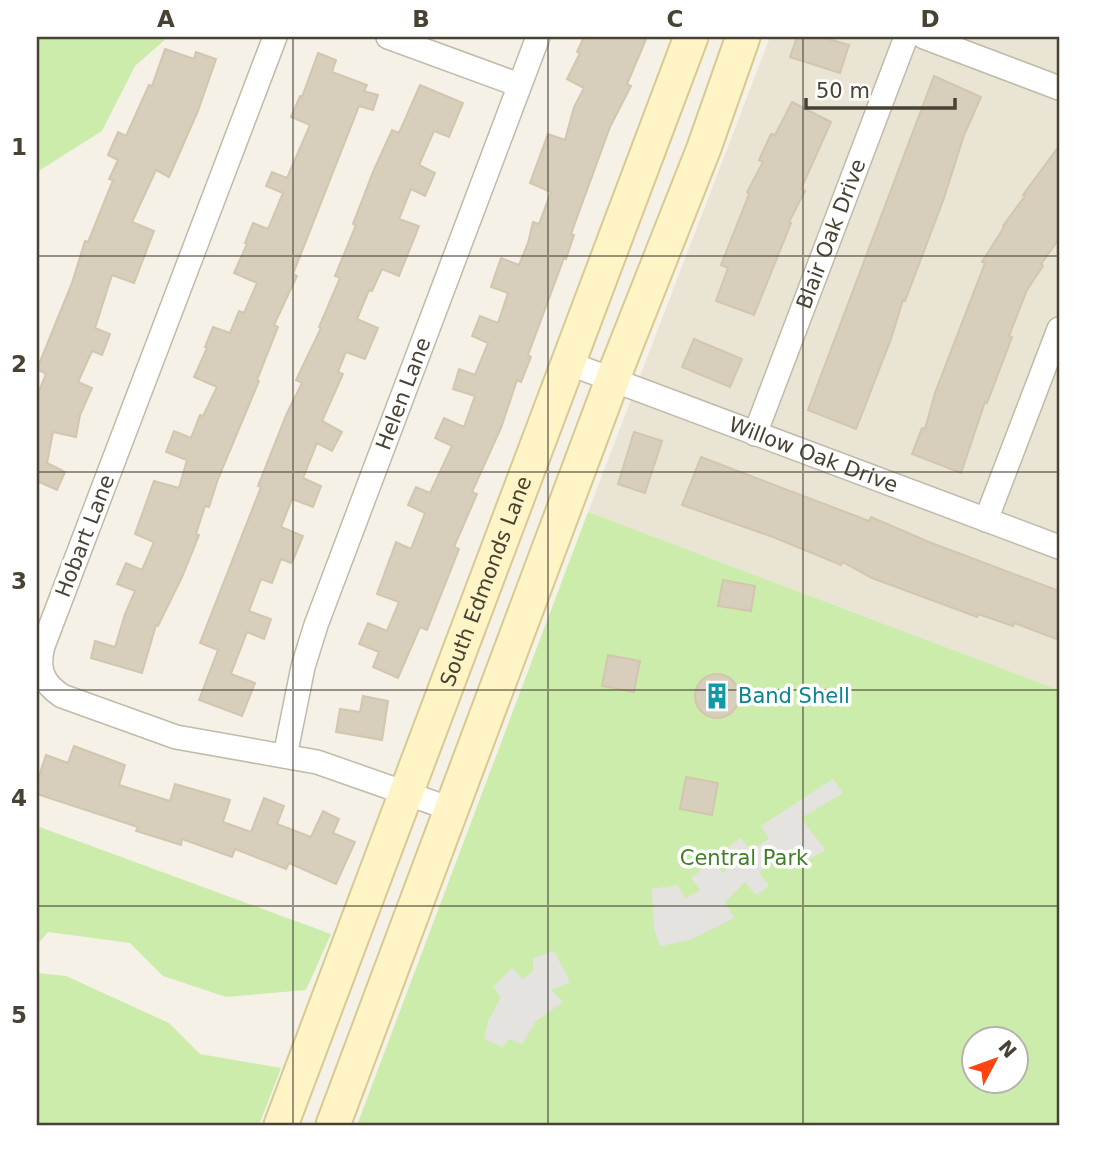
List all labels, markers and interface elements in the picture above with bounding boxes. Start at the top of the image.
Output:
text: A [157,6,175,32]
text: B [412,6,430,32]
text: C [667,6,683,32]
text: D [920,6,940,32]
scale bar [806,66,954,110]
text: 50 m [816,79,870,103]
text: 1 [11,134,27,160]
street label: Blair Oak Drive [792,156,870,312]
street label: Helen Lane [371,334,435,453]
text: 2 [11,351,27,377]
street label: Willow Oak Drive [725,412,901,498]
street label: Hobart Lane [51,471,119,601]
street label: South Edmonds Lane [435,473,536,690]
text: 3 [11,568,27,594]
building icon: Band Shell [702,681,732,711]
place label: Band Shell [738,684,850,708]
text: 4 [11,785,27,811]
park label: Central Park [680,846,809,870]
text: 5 [11,1002,27,1028]
north arrow [960,1026,1030,1096]
text: N [994,1036,1021,1062]

